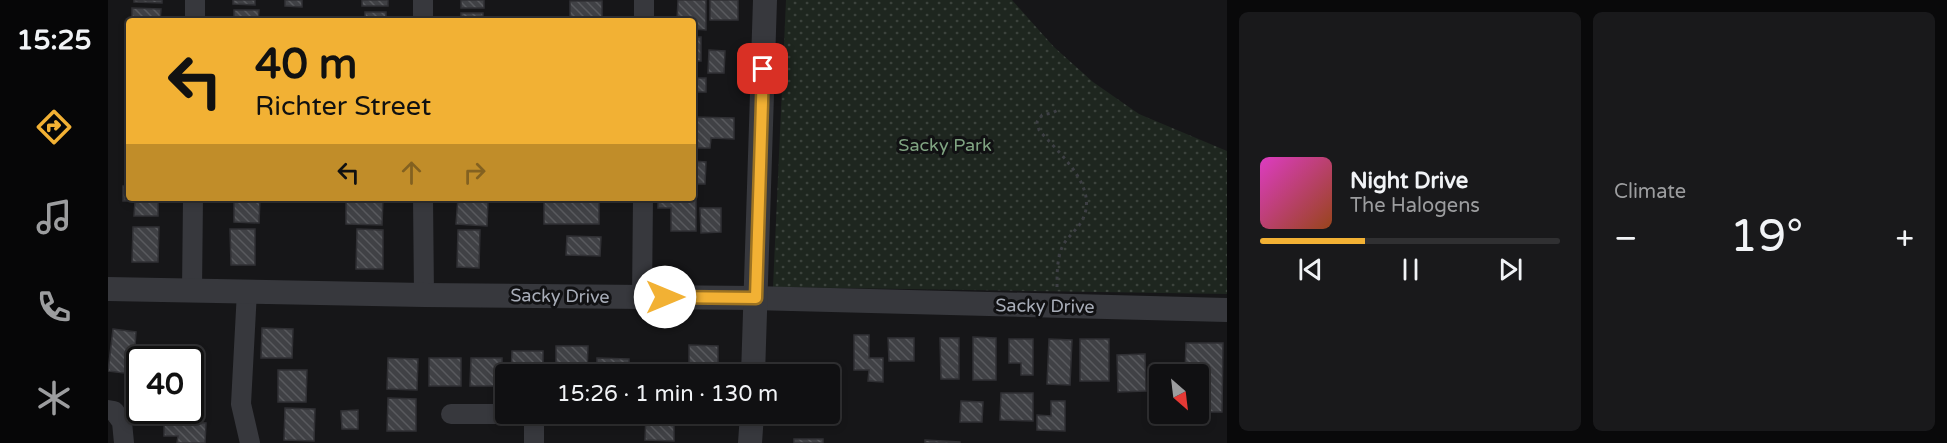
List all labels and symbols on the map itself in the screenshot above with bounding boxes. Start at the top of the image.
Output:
pin [737,43,788,94]
park label: Sacky Park [898,134,992,156]
position arrow [633,265,697,329]
street label: Sacky Drive [510,284,610,308]
street label: Sacky Drive [995,294,1095,318]
speed limit sign: 40 [126,346,204,424]
north arrow [1149,364,1209,424]

